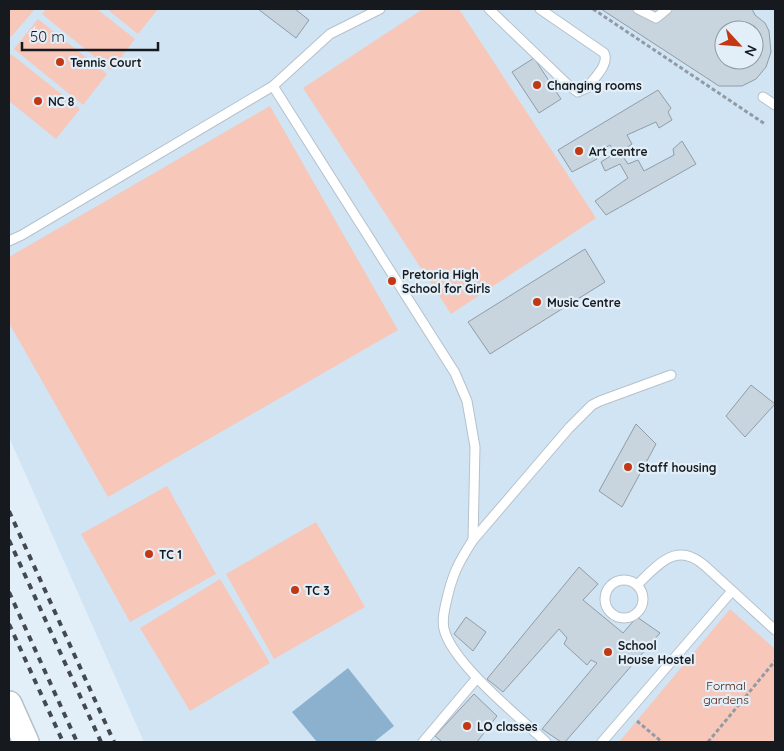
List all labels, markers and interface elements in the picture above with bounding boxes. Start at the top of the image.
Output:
scale bar [22,20,159,52]
north arrow [714,20,764,70]
text: 50 m [30,27,65,46]
text: N [740,42,761,59]
place label: Tennis Court [70,55,142,70]
marker: Tennis Court [54,56,66,68]
place label: Changing rooms [547,78,642,93]
marker: Changing rooms [531,79,543,91]
place label: NC 8 [48,94,75,109]
marker: NC 8 [32,95,44,107]
place label: Art centre [589,144,648,159]
marker: Art centre [573,145,585,157]
place label: Pretoria High School for Girls [402,267,491,296]
marker: Pretoria High School for Girls [386,275,398,287]
place label: Music Centre [547,295,621,310]
marker: Music Centre [531,296,543,308]
place label: Staff housing [638,460,716,475]
marker: Staff housing [622,461,634,473]
place label: TC 1 [159,547,182,562]
marker: TC 1 [143,548,155,560]
place label: TC 3 [305,583,330,598]
marker: TC 3 [289,584,301,596]
place label: School House Hostel [618,638,694,667]
marker: School House Hostel [602,646,614,658]
park label: Formal gardens [703,678,749,707]
place label: LO classes [477,719,538,734]
marker: LO classes [461,720,473,732]

